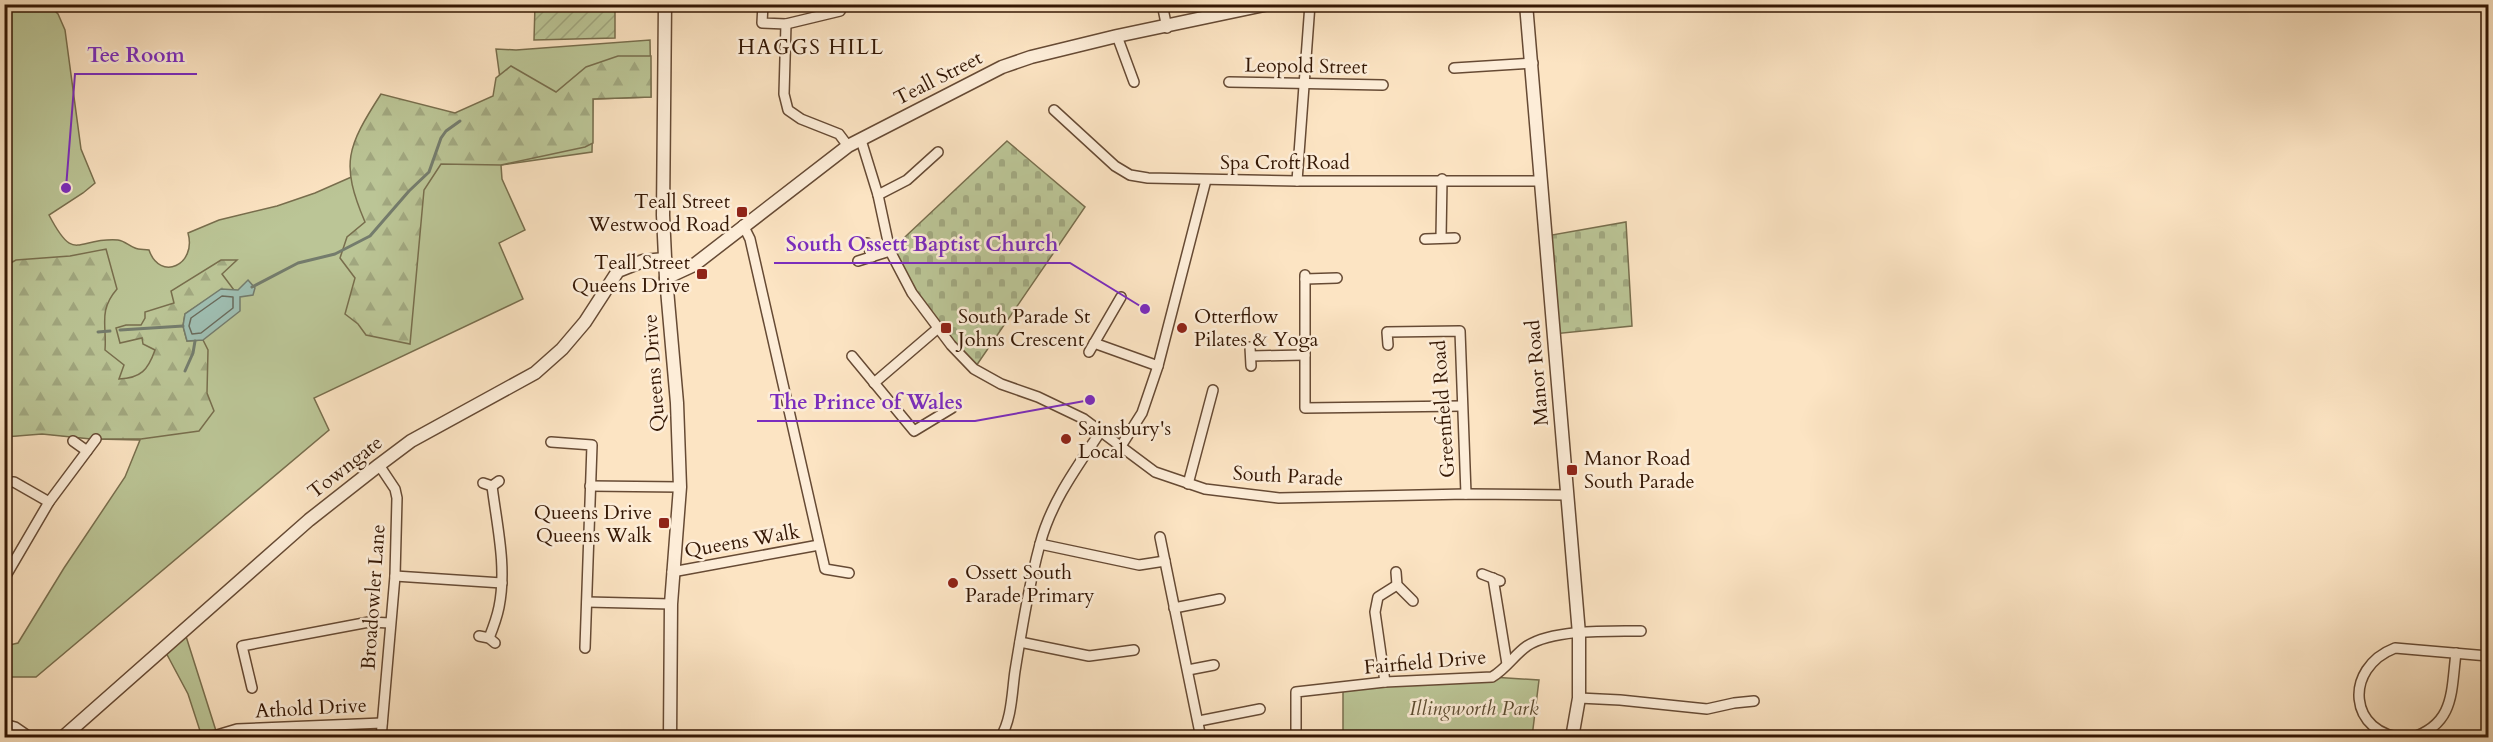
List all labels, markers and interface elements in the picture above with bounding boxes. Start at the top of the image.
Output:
district label: HAGGS HILL [737,33,885,62]
callout: Tee Room [75,35,197,74]
text: Tee Room [87,41,186,70]
street label: Teall Street [889,44,988,112]
street label: Leopold Street [1244,51,1368,81]
street label: Spa Croft Road [1220,149,1350,176]
place label: Teall Street Westwood Road [587,188,731,238]
marker: Teall Street Westwood Road [735,205,749,219]
callout: South Ossett Baptist Church [774,224,1070,263]
text: South Ossett Baptist Church [786,230,1058,259]
place label: Teall Street Queens Drive [572,249,691,299]
marker: Teall Street Queens Drive [695,267,709,281]
place label: South Parade St Johns Crescent [955,303,1091,353]
place label: Otterflow Pilates & Yoga [1194,303,1319,353]
street label: Queens Drive [636,313,672,433]
street label: Manor Road [1519,319,1555,427]
marker: South Parade St Johns Crescent [939,321,953,335]
marker: Otterflow Pilates & Yoga [1175,321,1189,335]
street label: Greenfield Road [1425,339,1461,479]
callout: The Prince of Wales [757,382,975,421]
text: The Prince of Wales [769,388,963,417]
place label: Sainsbury's Local [1078,415,1171,465]
street label: Towngate [302,429,388,505]
marker: Sainsbury's Local [1059,432,1073,446]
place label: Manor Road South Parade [1584,445,1695,495]
street label: South Parade [1232,460,1344,492]
marker: Manor Road South Parade [1565,463,1579,477]
place label: Queens Drive Queens Walk [534,499,652,549]
marker: Queens Drive Queens Walk [657,516,671,530]
street label: Queens Walk [682,518,802,564]
street label: Broadowler Lane [354,523,392,671]
place label: Ossett South Parade Primary [965,559,1095,609]
marker: Ossett South Parade Primary [946,576,960,590]
street label: Fairfield Drive [1363,643,1487,681]
street label: Athold Drive [254,692,368,724]
park label: Illingworth Park [1409,695,1539,722]

